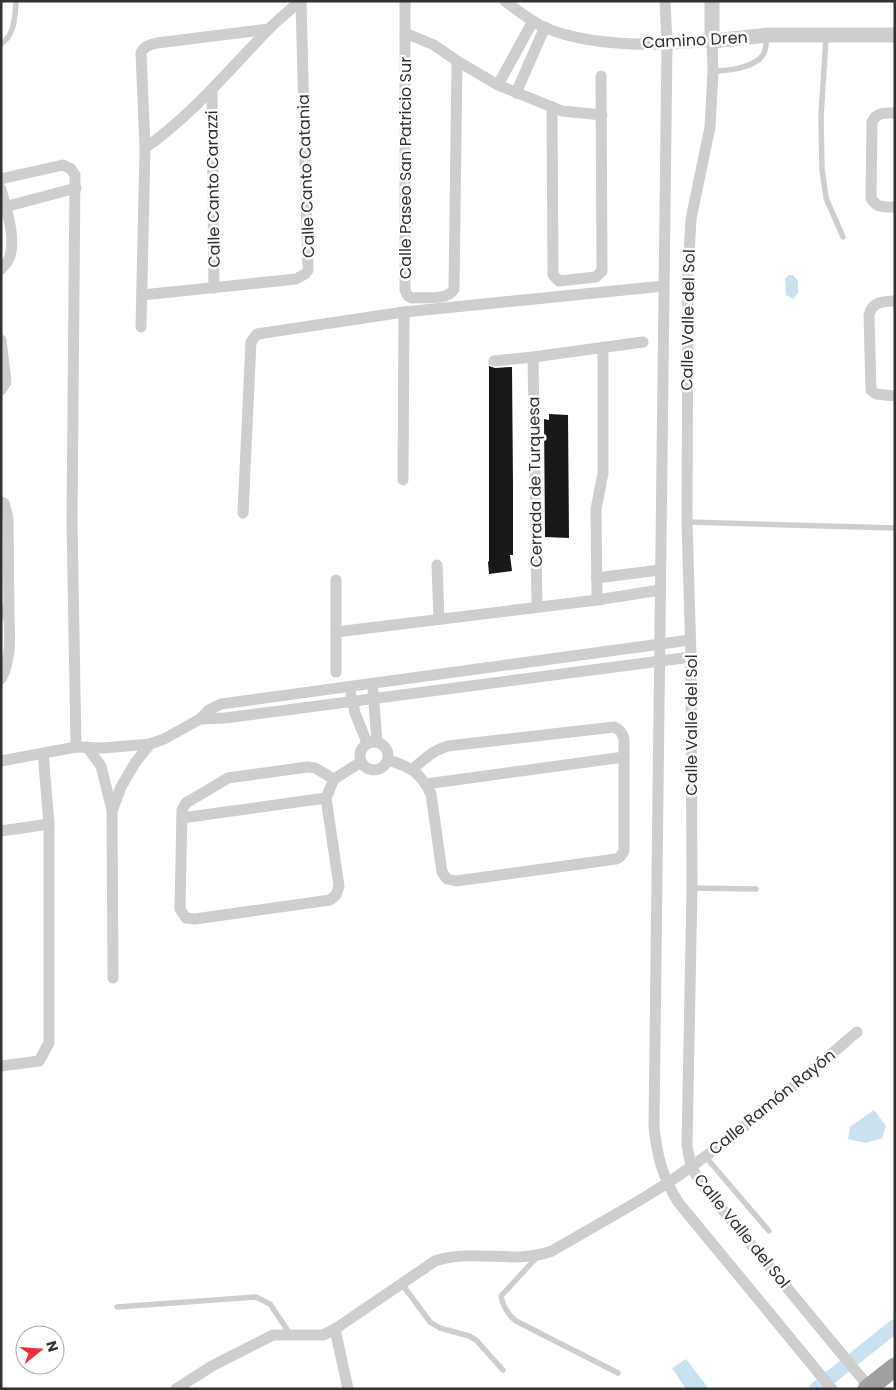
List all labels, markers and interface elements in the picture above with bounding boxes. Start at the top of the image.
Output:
street label: Camino Dren [642,26,748,54]
street label: Calle Paseo San Patricio Sur [394,57,417,279]
street label: Calle Canto Catania [292,94,320,258]
street label: Calle Canto Carazzi [200,110,226,268]
street label: Calle Valle del Sol [675,249,701,391]
street label: Cerrada de Turquesa [522,396,548,568]
street label: Calle Valle del Sol [680,654,703,796]
street label: Calle Ramón Rayón [704,1044,840,1160]
street label: Calle Valle del Sol [689,1169,795,1293]
north arrow [15,1325,65,1375]
text: N [41,1338,64,1354]

